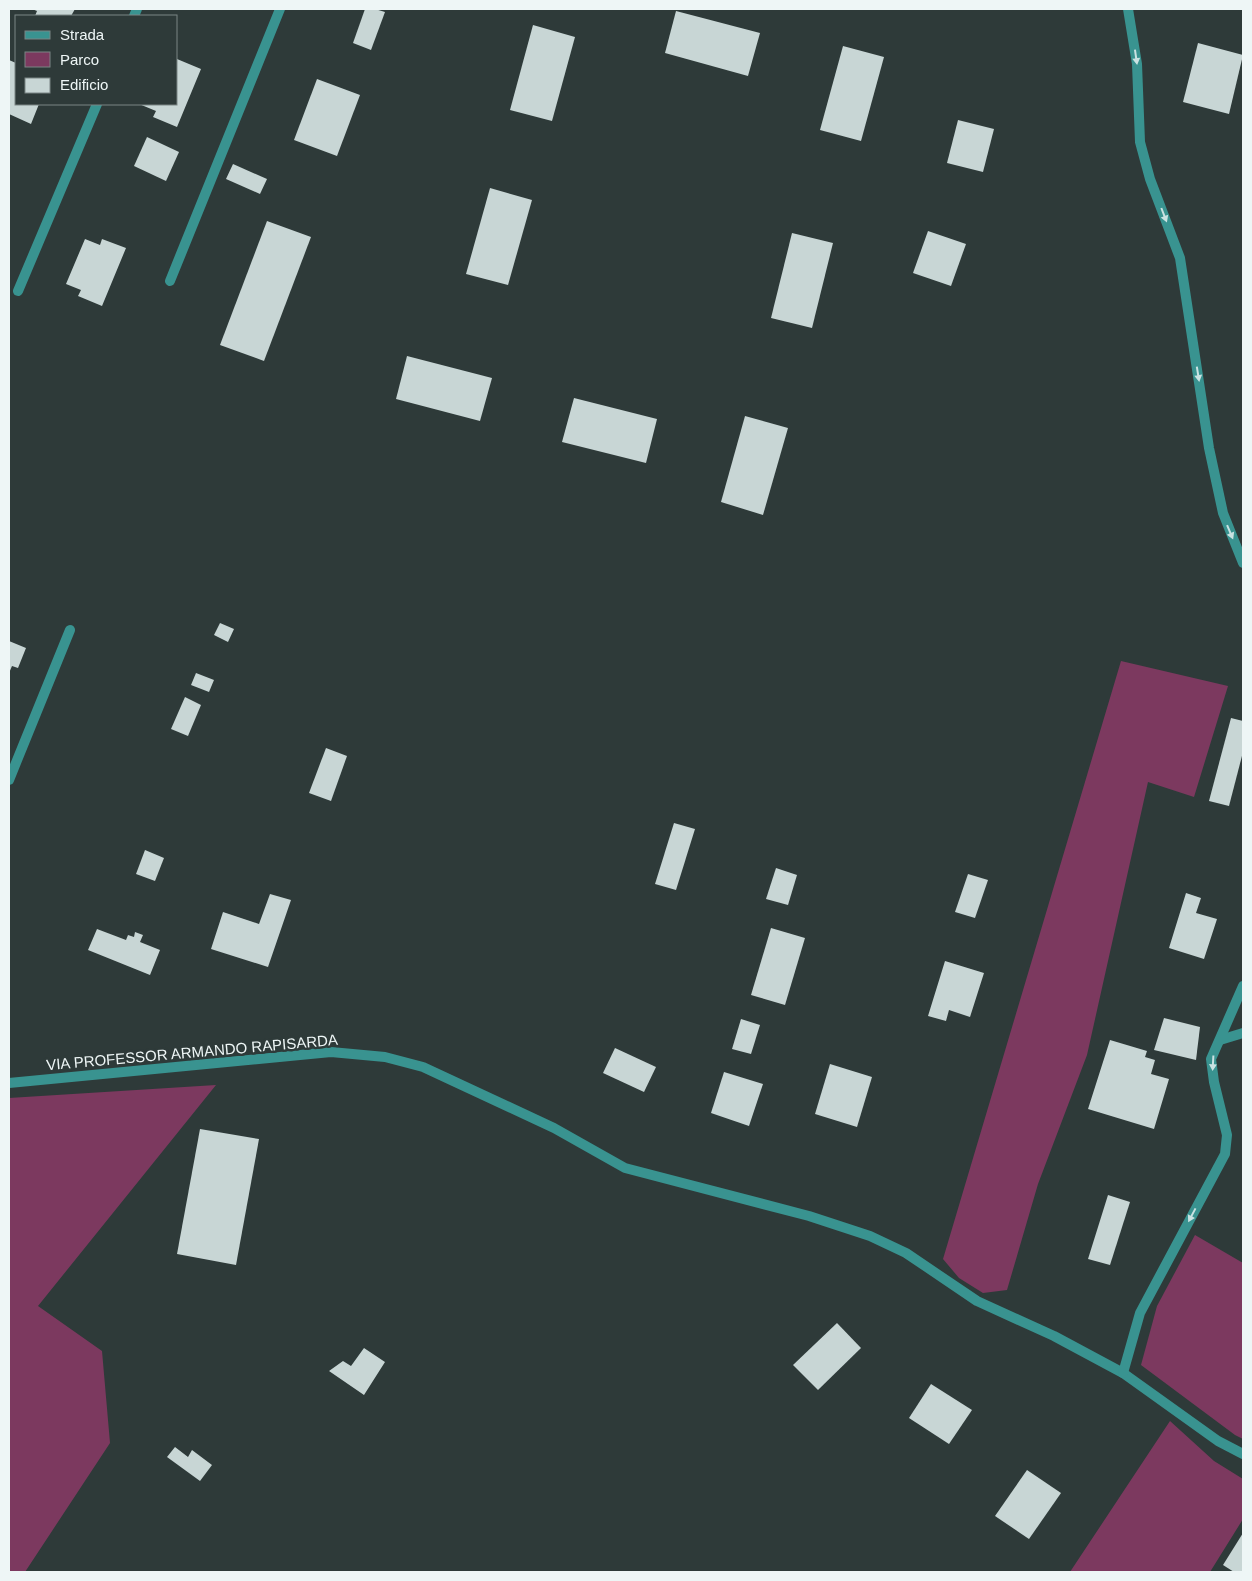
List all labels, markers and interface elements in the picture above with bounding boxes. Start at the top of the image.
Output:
legend [15,15,178,105]
text: Strada [60,26,105,43]
one-way arrow [1132,49,1140,65]
text: Parco [60,51,99,68]
text: Edificio [60,76,108,93]
one-way arrow [1161,208,1168,223]
one-way arrow [1194,366,1202,382]
one-way arrow [1227,525,1235,539]
street label: VIA PROFESSOR ARMANDO RAPISARDA [46,1031,338,1073]
one-way arrow [1209,1055,1217,1071]
one-way arrow [1188,1208,1196,1222]

